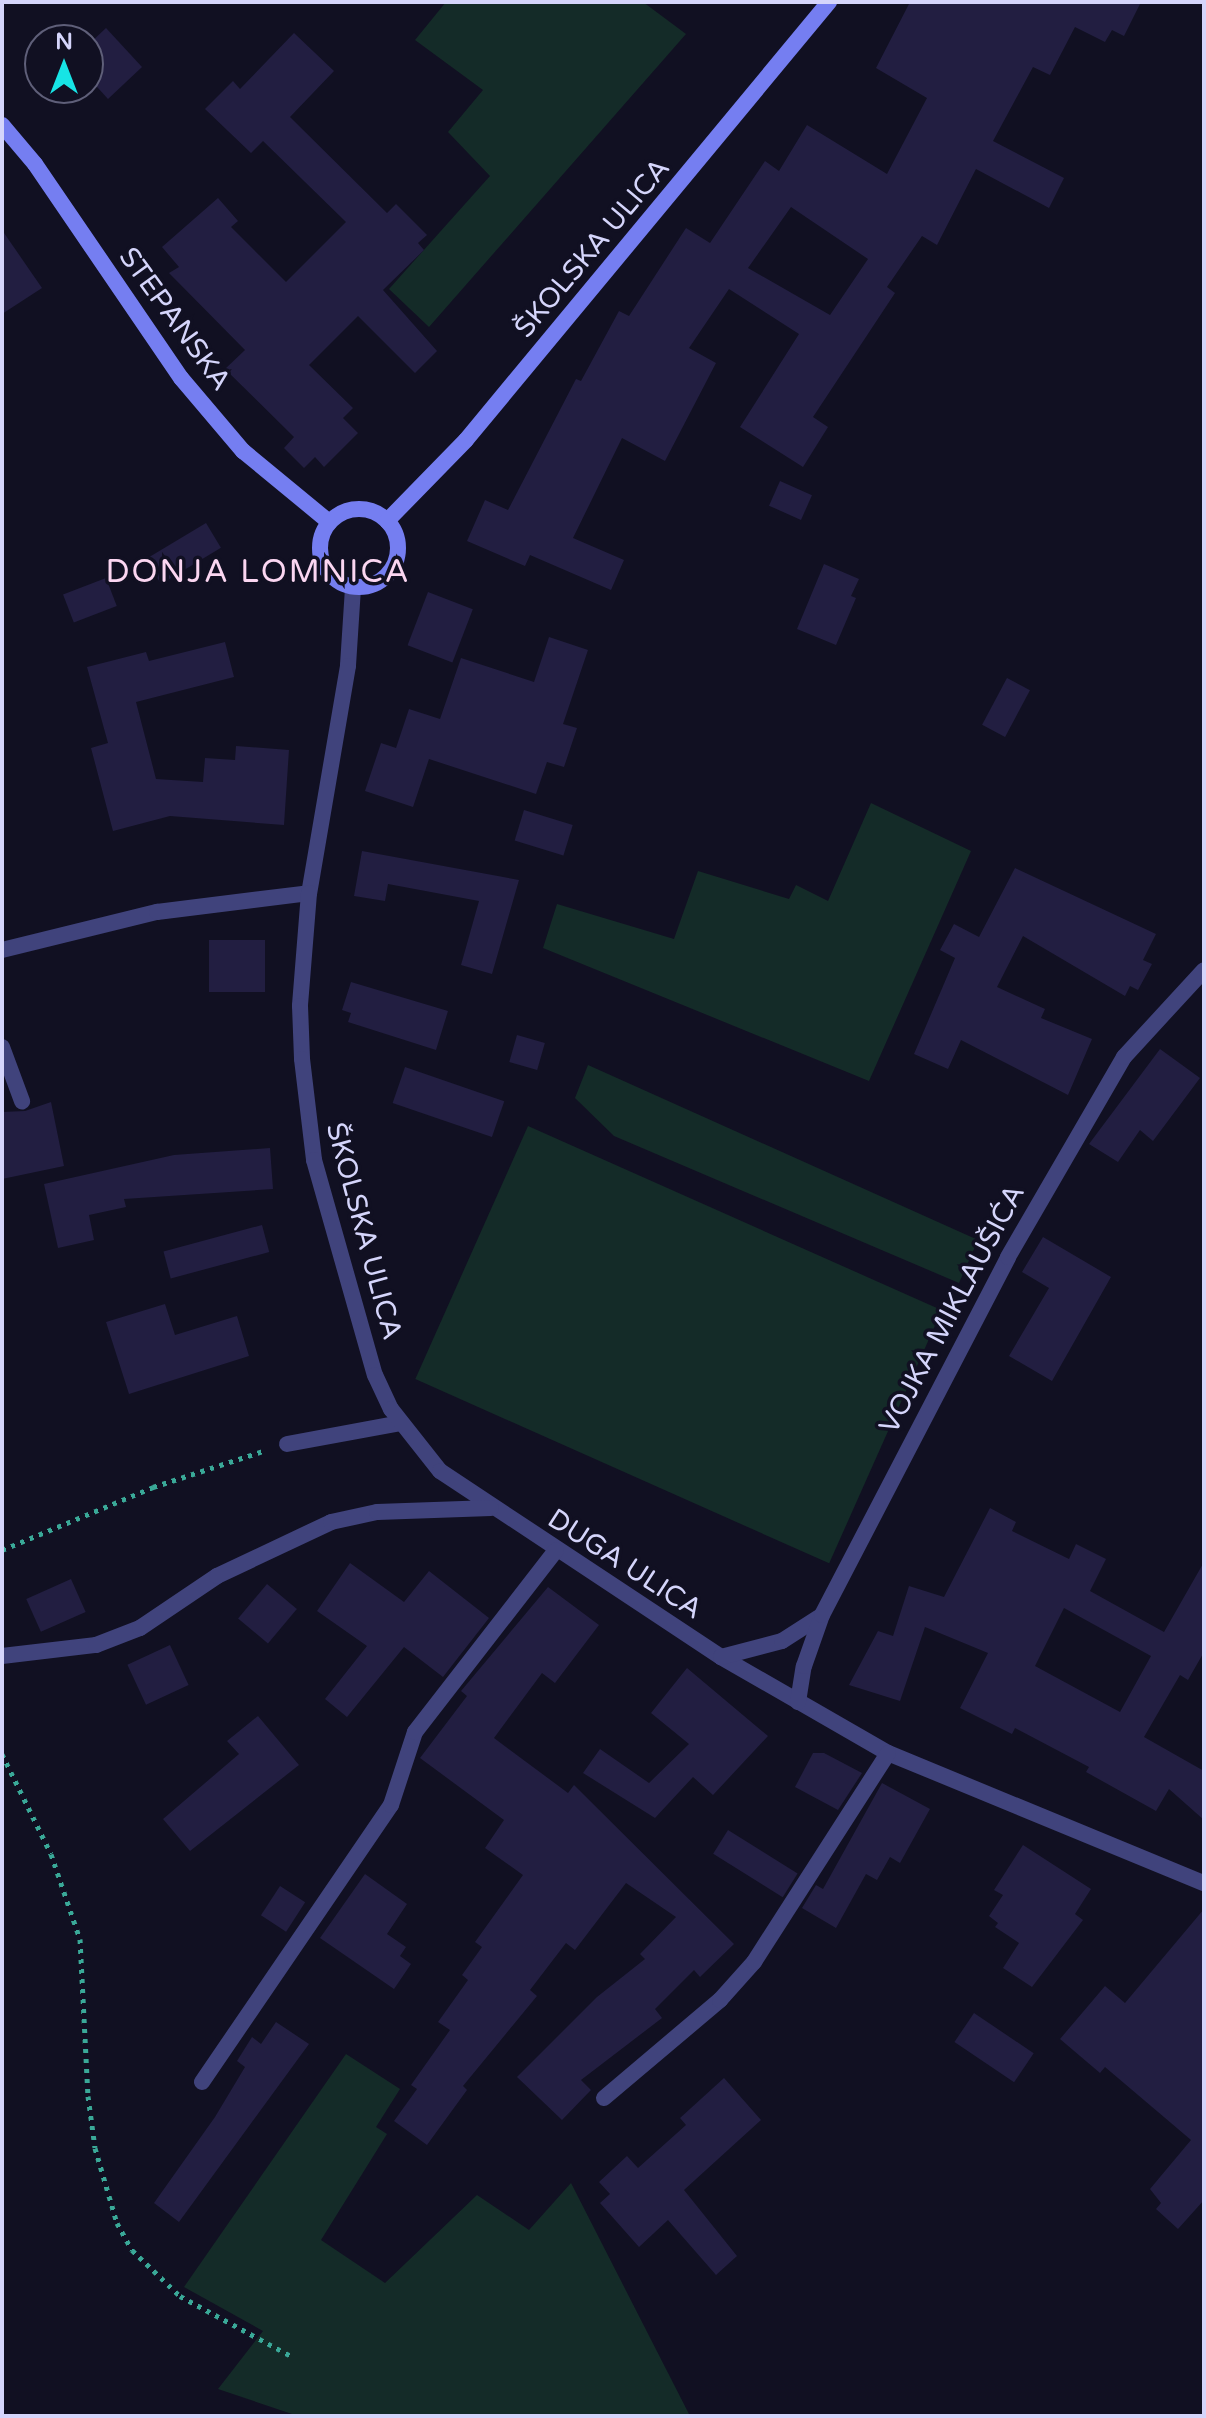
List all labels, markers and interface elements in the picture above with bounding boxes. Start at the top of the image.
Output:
north arrow [24,24,104,104]
text: N [55,29,73,55]
street label: ŠKOLSKA ULICA [507,152,677,344]
street label: STEPANSKA [112,241,238,397]
district label: DONJA LOMNICA [105,553,411,591]
street label: ŠKOLSKA ULICA [319,1119,409,1343]
street label: VOJKA MIKLAUŠIĆA [872,1179,1032,1439]
street label: DUGA ULICA [542,1502,708,1626]

